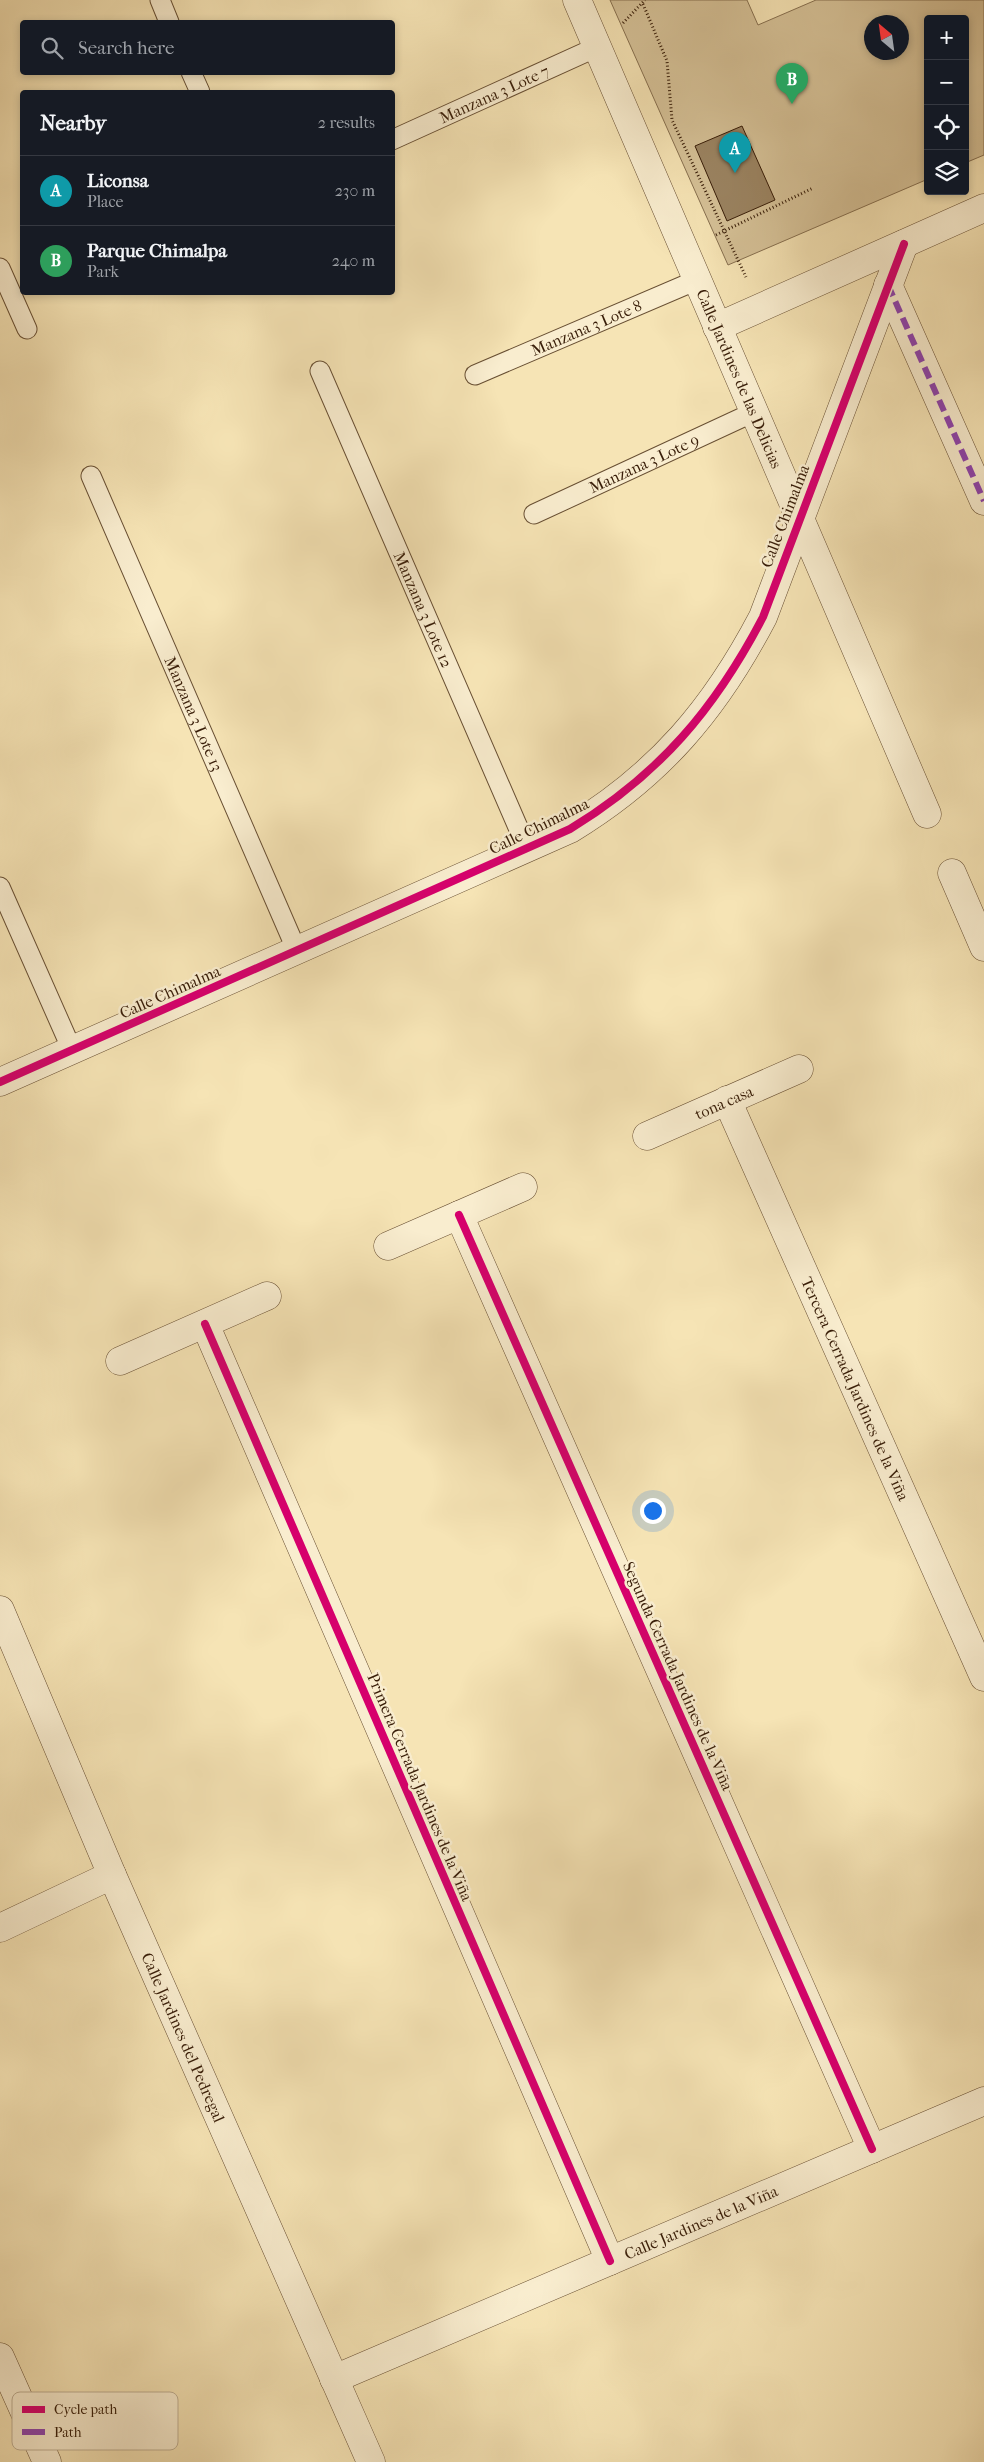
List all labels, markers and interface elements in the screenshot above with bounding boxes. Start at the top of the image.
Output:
north arrow [864,15,909,60]
map controls [924,15,969,195]
button: + [924,15,969,60]
search box [20,20,395,75]
icon: search [38,34,66,62]
text: Search here [78,37,174,59]
street label: Manzana 3 Lote 7 [436,60,552,127]
button: − [924,60,969,105]
pin: B [776,63,808,104]
button: locate [924,105,969,150]
text: Nearby [40,111,106,135]
text: 2 results [318,113,375,132]
pin: A [719,132,751,173]
button: layers [924,150,969,195]
text: Liconsa [87,170,149,192]
text: A [51,181,61,200]
text: 230 m [335,181,375,200]
text: Place [87,192,123,211]
text: Parque Chimalpa [87,240,227,262]
text: B [51,251,61,270]
text: 240 m [332,251,375,270]
text: Park [87,262,119,281]
street label: Calle Jardines de las Delicias [693,286,787,471]
street label: Manzana 3 Lote 8 [528,295,645,360]
street label: Manzana 3 Lote 9 [586,429,702,497]
street label: Calle Chimalma [757,461,814,570]
street label: Manzana 3 Lote 12 [390,548,457,671]
street label: Manzana 3 Lote 13 [161,653,227,774]
street label: Calle Chimalma [486,793,592,858]
street label: Calle Chimalma [117,961,224,1023]
street label: tona casa [692,1081,756,1123]
street label: Tercera Cerrada Jardines de la Viña [797,1274,914,1504]
your location [640,1498,666,1524]
street label: Segunda Cerrada Jardines de la Viña [619,1559,738,1794]
street label: Primera Cerrada Jardines de la Viña [363,1670,477,1904]
street label: Calle Jardines del Pedregal [138,1949,230,2125]
street label: Calle Jardines de la Viña [621,2181,781,2263]
legend [12,2392,178,2450]
text: Cycle path [54,2401,118,2418]
text: Path [54,2424,82,2441]

